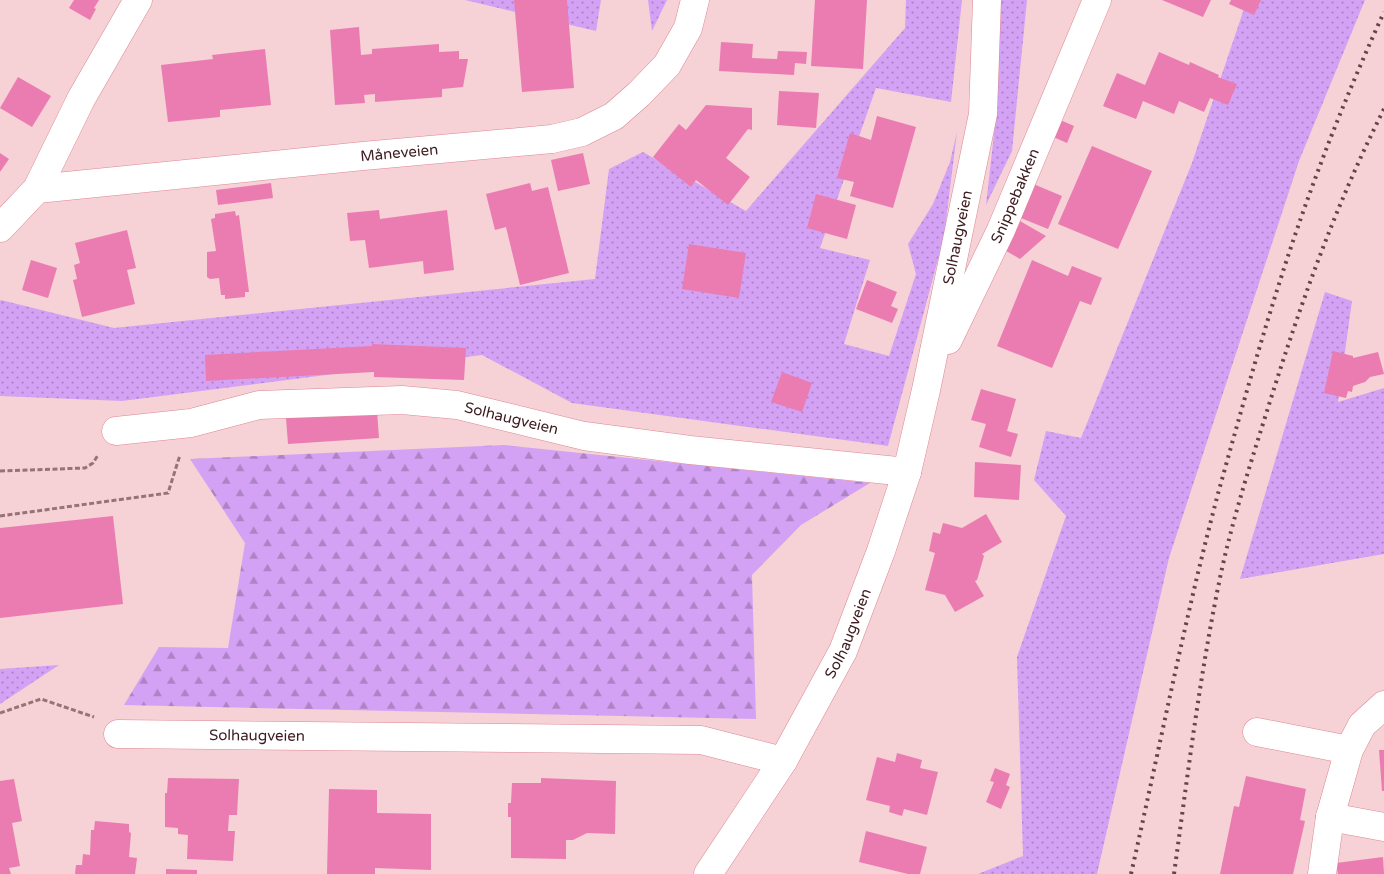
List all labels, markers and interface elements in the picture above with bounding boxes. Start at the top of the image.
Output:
street label: Måneveien [359,140,439,165]
street label: Snippebakken [987,146,1043,246]
street label: Solhaugveien [939,189,976,286]
street label: Solhaugveien [463,398,560,438]
street label: Solhaugveien [821,586,875,682]
street label: Solhaugveien [209,726,305,745]

